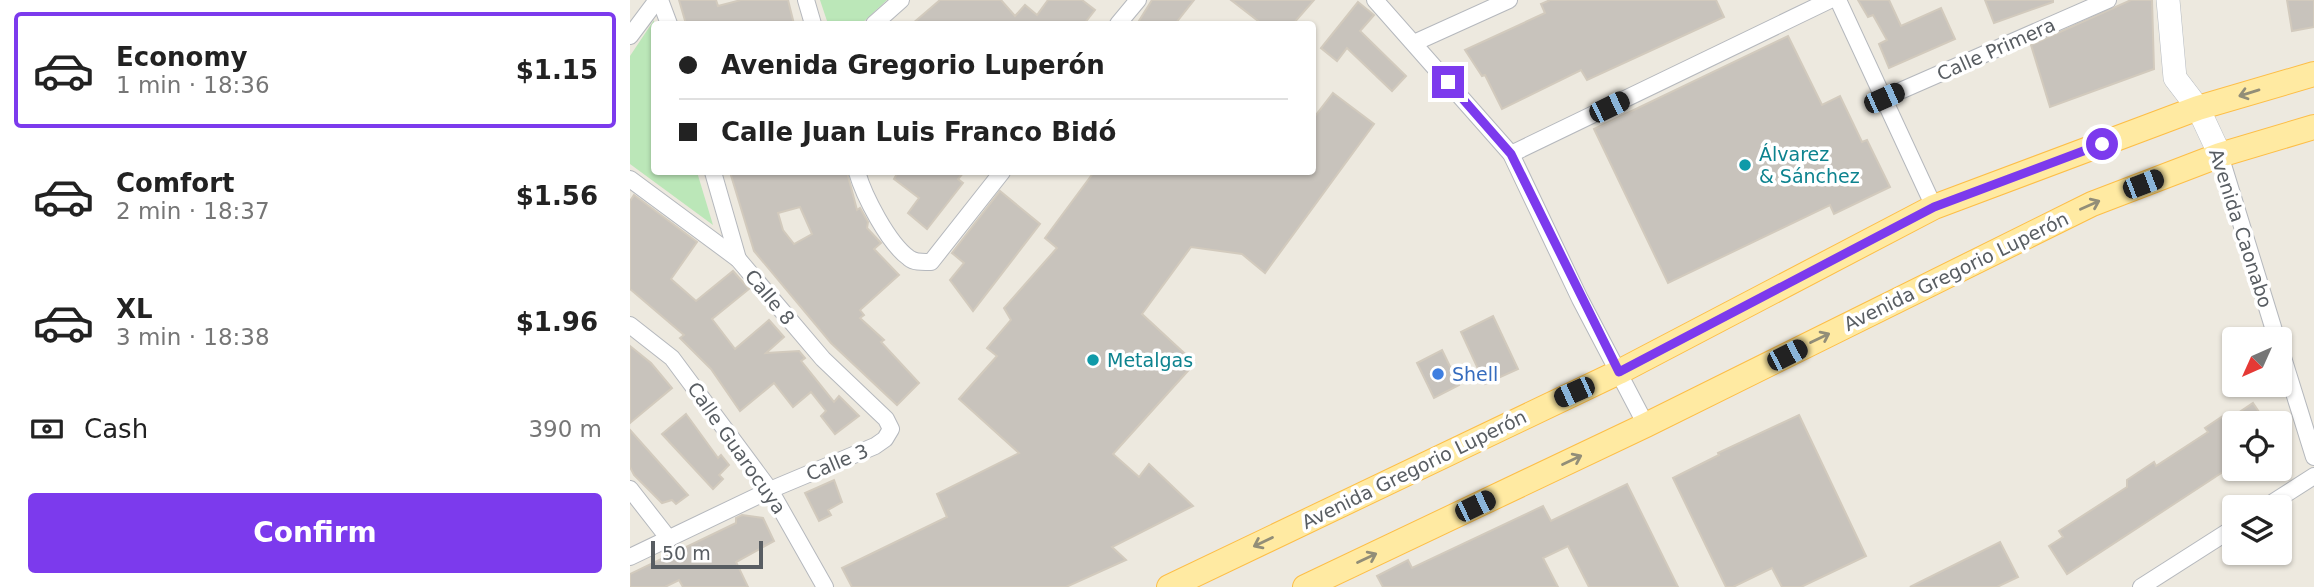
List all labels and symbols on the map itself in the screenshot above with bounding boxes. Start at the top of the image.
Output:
street label: Calle Primera [1933,13,2059,85]
route end [1432,66,1464,98]
car [1861,80,1908,116]
car [1586,88,1633,126]
one-way arrow [2238,88,2260,101]
route start [2086,128,2118,160]
place label: Álvarez & Sánchez [1759,143,1860,187]
street label: Avenida Caonabo [2205,146,2277,310]
marker: Álvarez & Sánchez [1737,157,1753,173]
car [2120,167,2167,201]
one-way arrow [2079,198,2100,211]
street label: Avenida Gregorio Luperón [1840,207,2072,335]
street label: Calle 8 [741,265,799,329]
north arrow [2222,327,2292,397]
one-way arrow [1809,331,1830,345]
car [1764,336,1811,374]
place label: Metalgas [1107,349,1193,371]
marker: Metalgas [1085,352,1101,368]
place label: Shell [1452,363,1498,385]
marker: Shell [1430,366,1446,382]
car [1551,374,1598,410]
street label: Calle Guarocuya [683,378,791,518]
street label: Avenida Gregorio Luperón [1298,405,1530,533]
street label: Calle 3 [803,439,871,485]
one-way arrow [1561,453,1582,466]
car [1452,487,1499,525]
one-way arrow [1253,536,1274,550]
scale bar [651,538,763,570]
one-way arrow [1356,550,1377,563]

